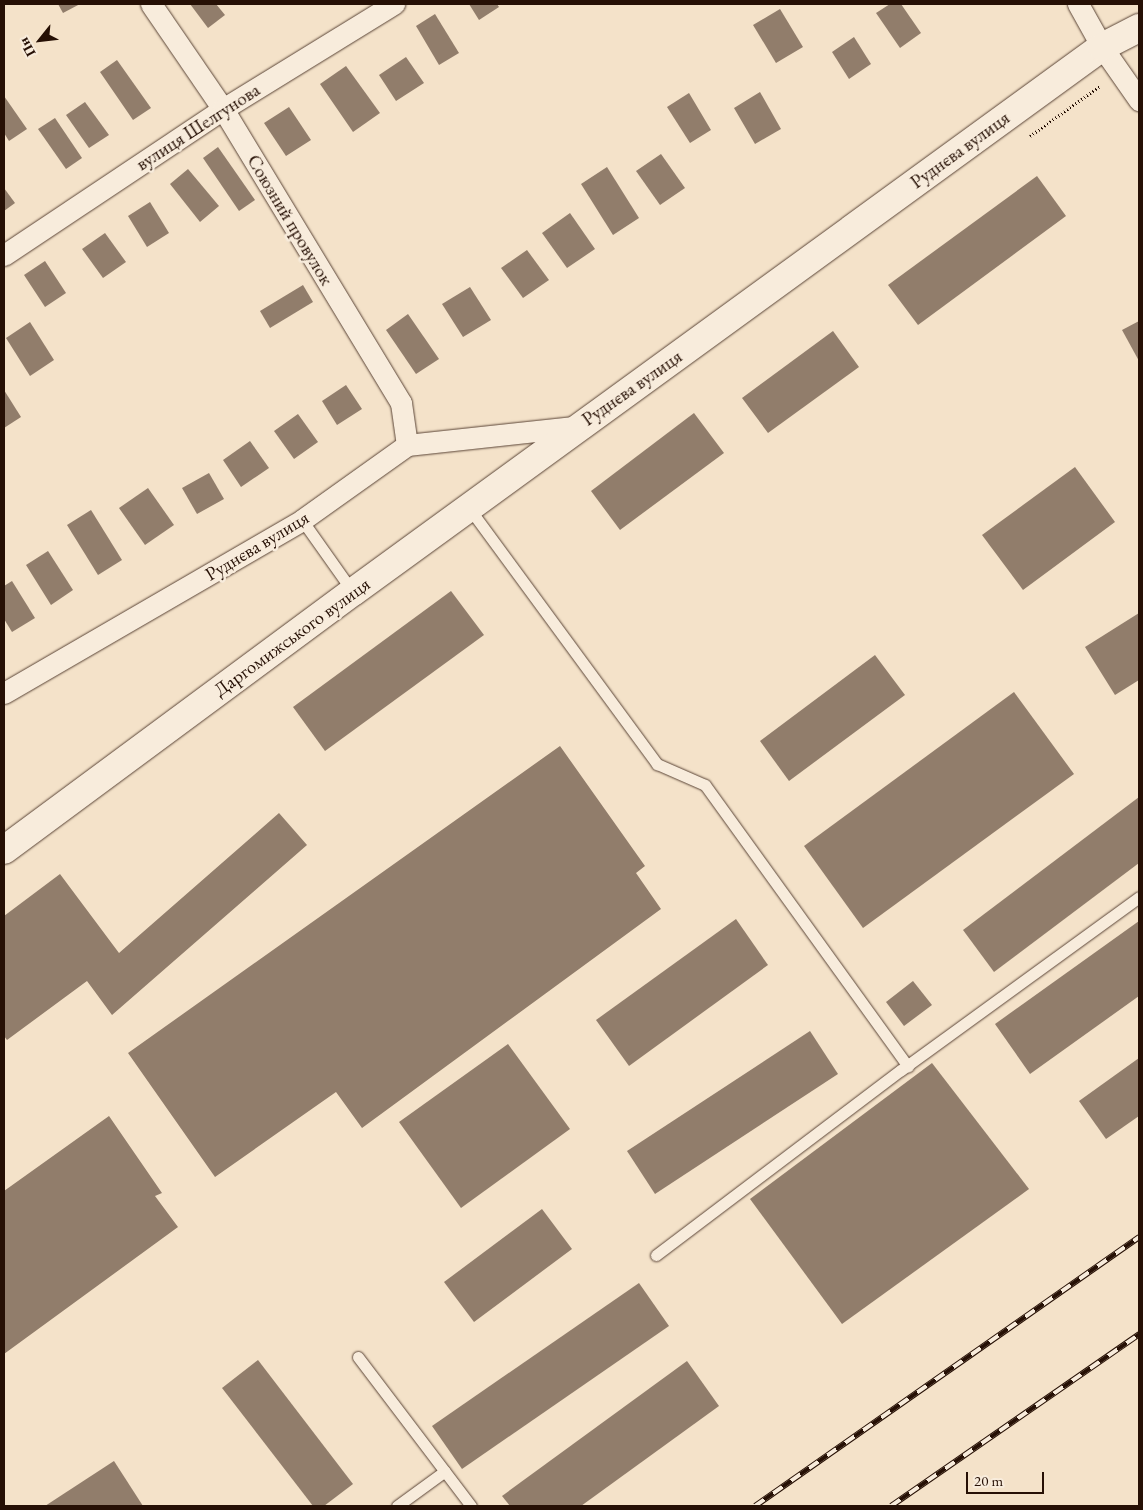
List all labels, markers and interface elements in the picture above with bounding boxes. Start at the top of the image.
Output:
north arrow [15,15,65,65]
text: Пн [14,35,39,60]
street label: вулиця Шелгунова [132,78,264,176]
street label: Руднєва вулиця [906,106,1014,194]
street label: Союзний провулок [242,151,338,289]
street label: Руднєва вулиця [578,345,686,431]
street label: Руднєва вулиця [201,506,313,586]
street label: Даргомижського вулиця [209,573,375,701]
scale bar [968,1462,1046,1494]
text: 20 m [974,1471,1003,1490]

